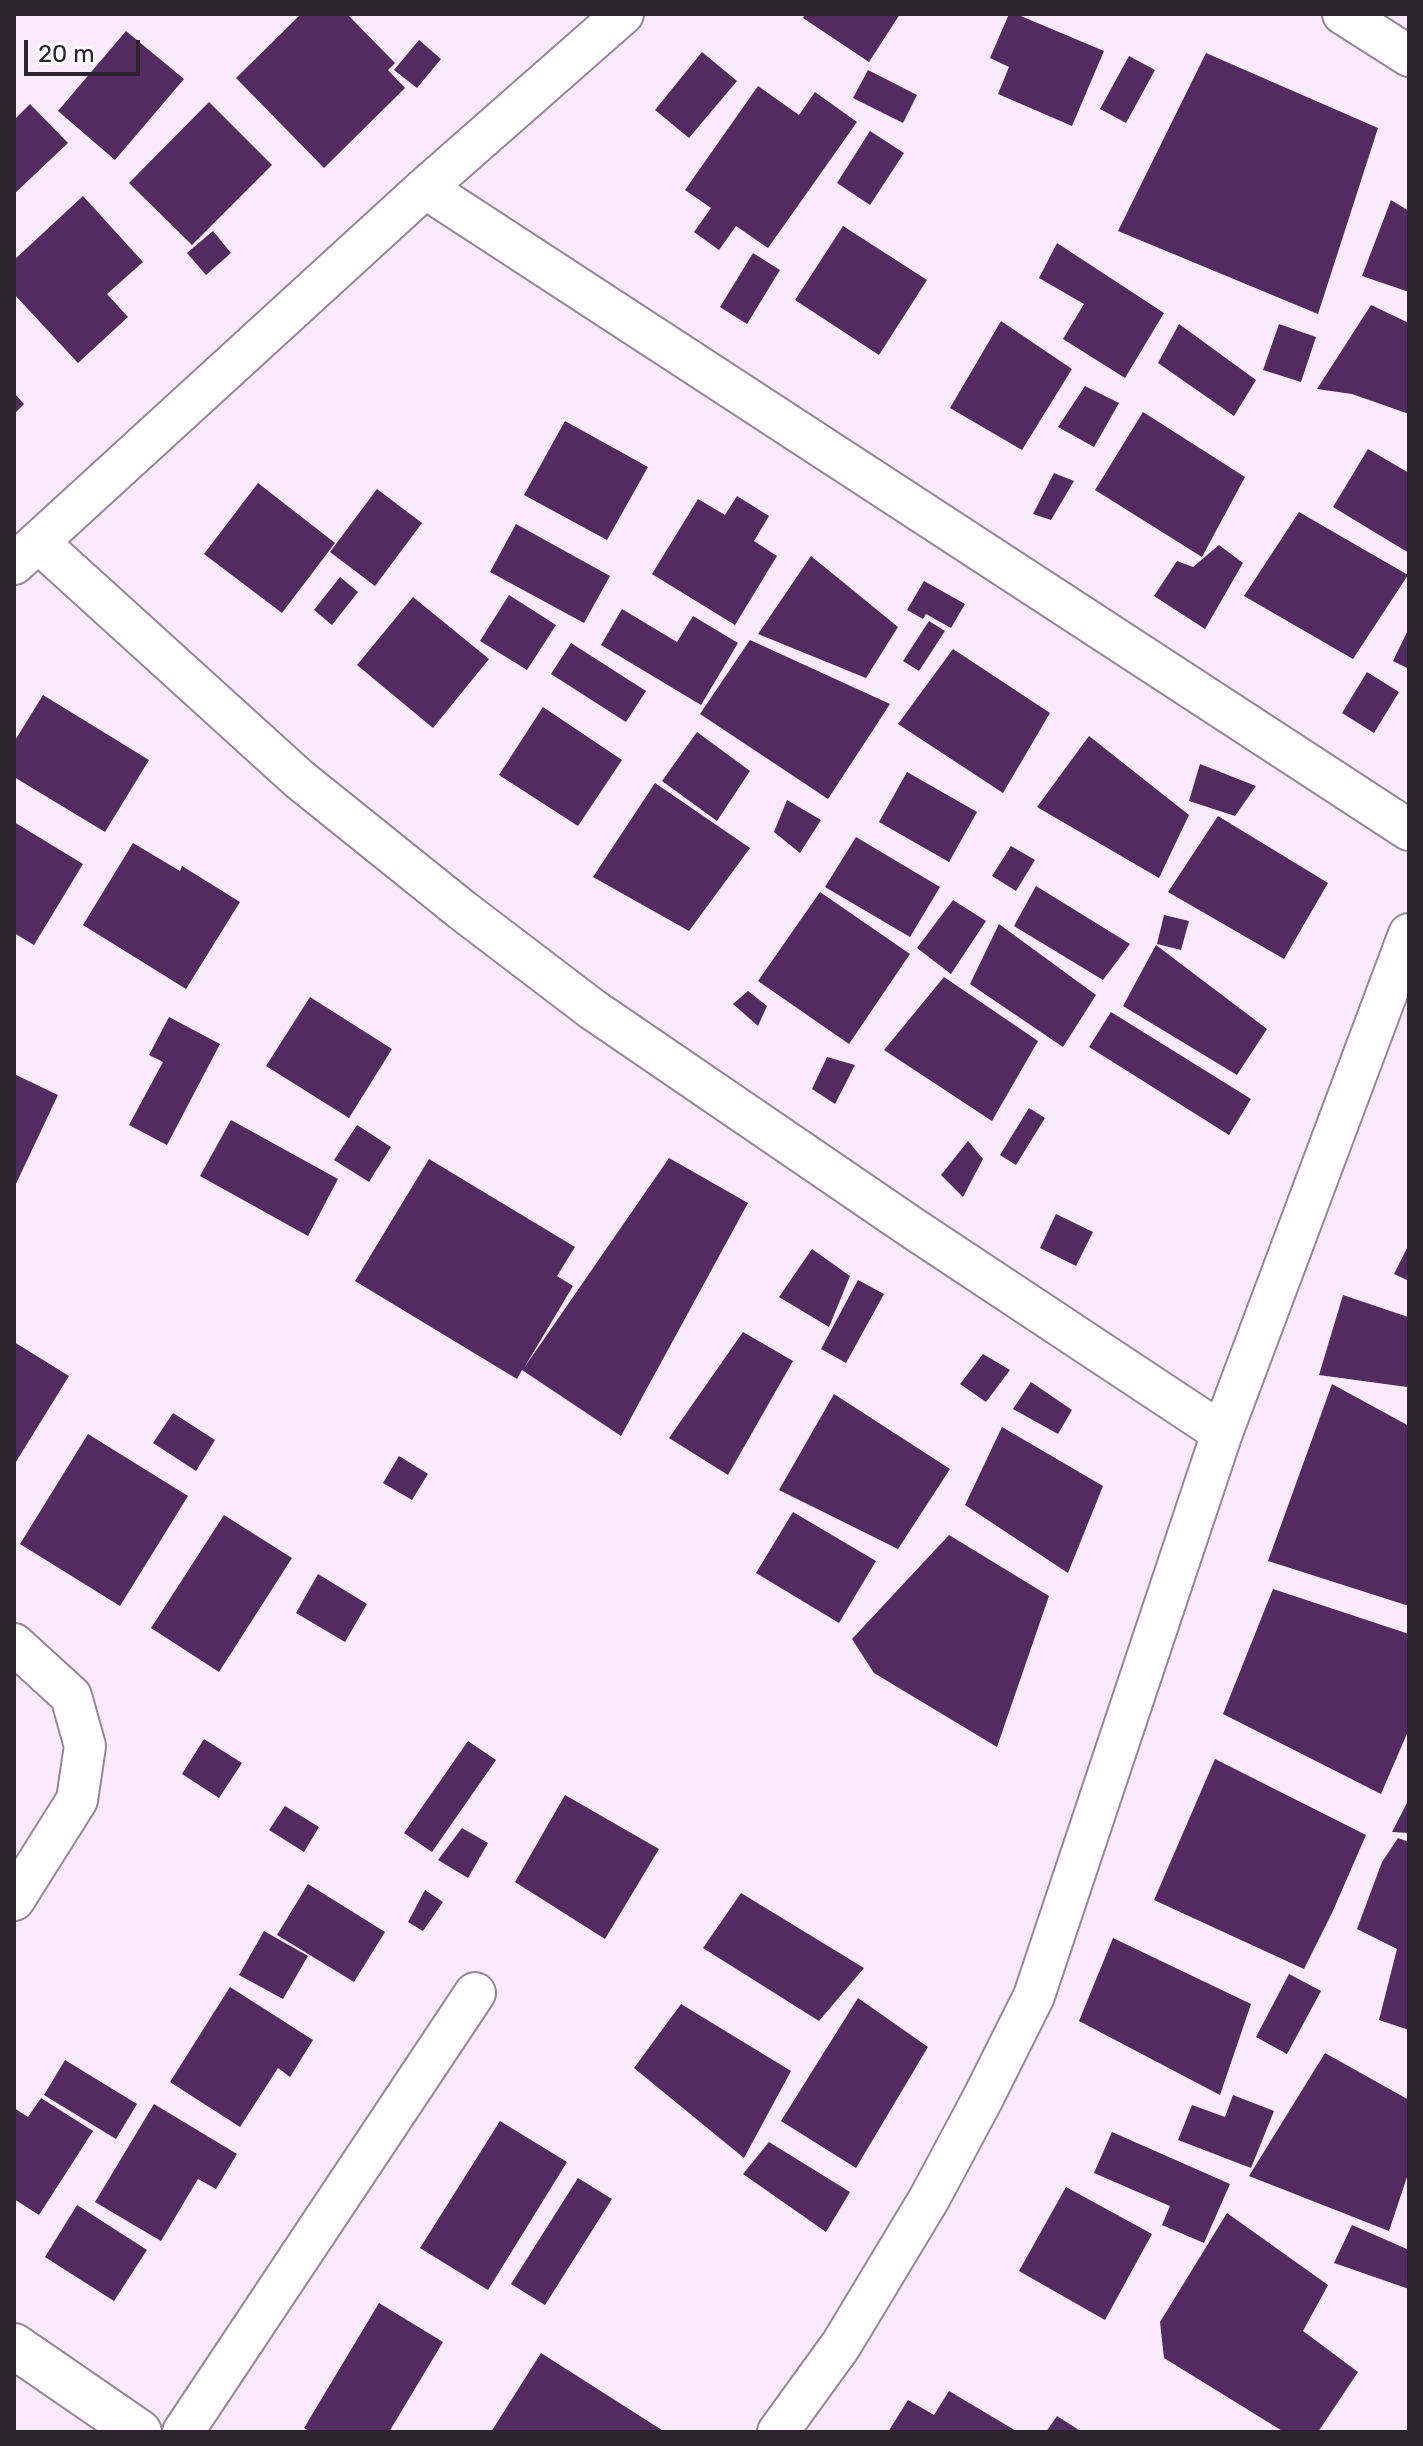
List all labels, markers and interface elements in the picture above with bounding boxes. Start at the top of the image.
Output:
scale bar [28,24,144,74]
text: 20 m [38,40,95,68]

